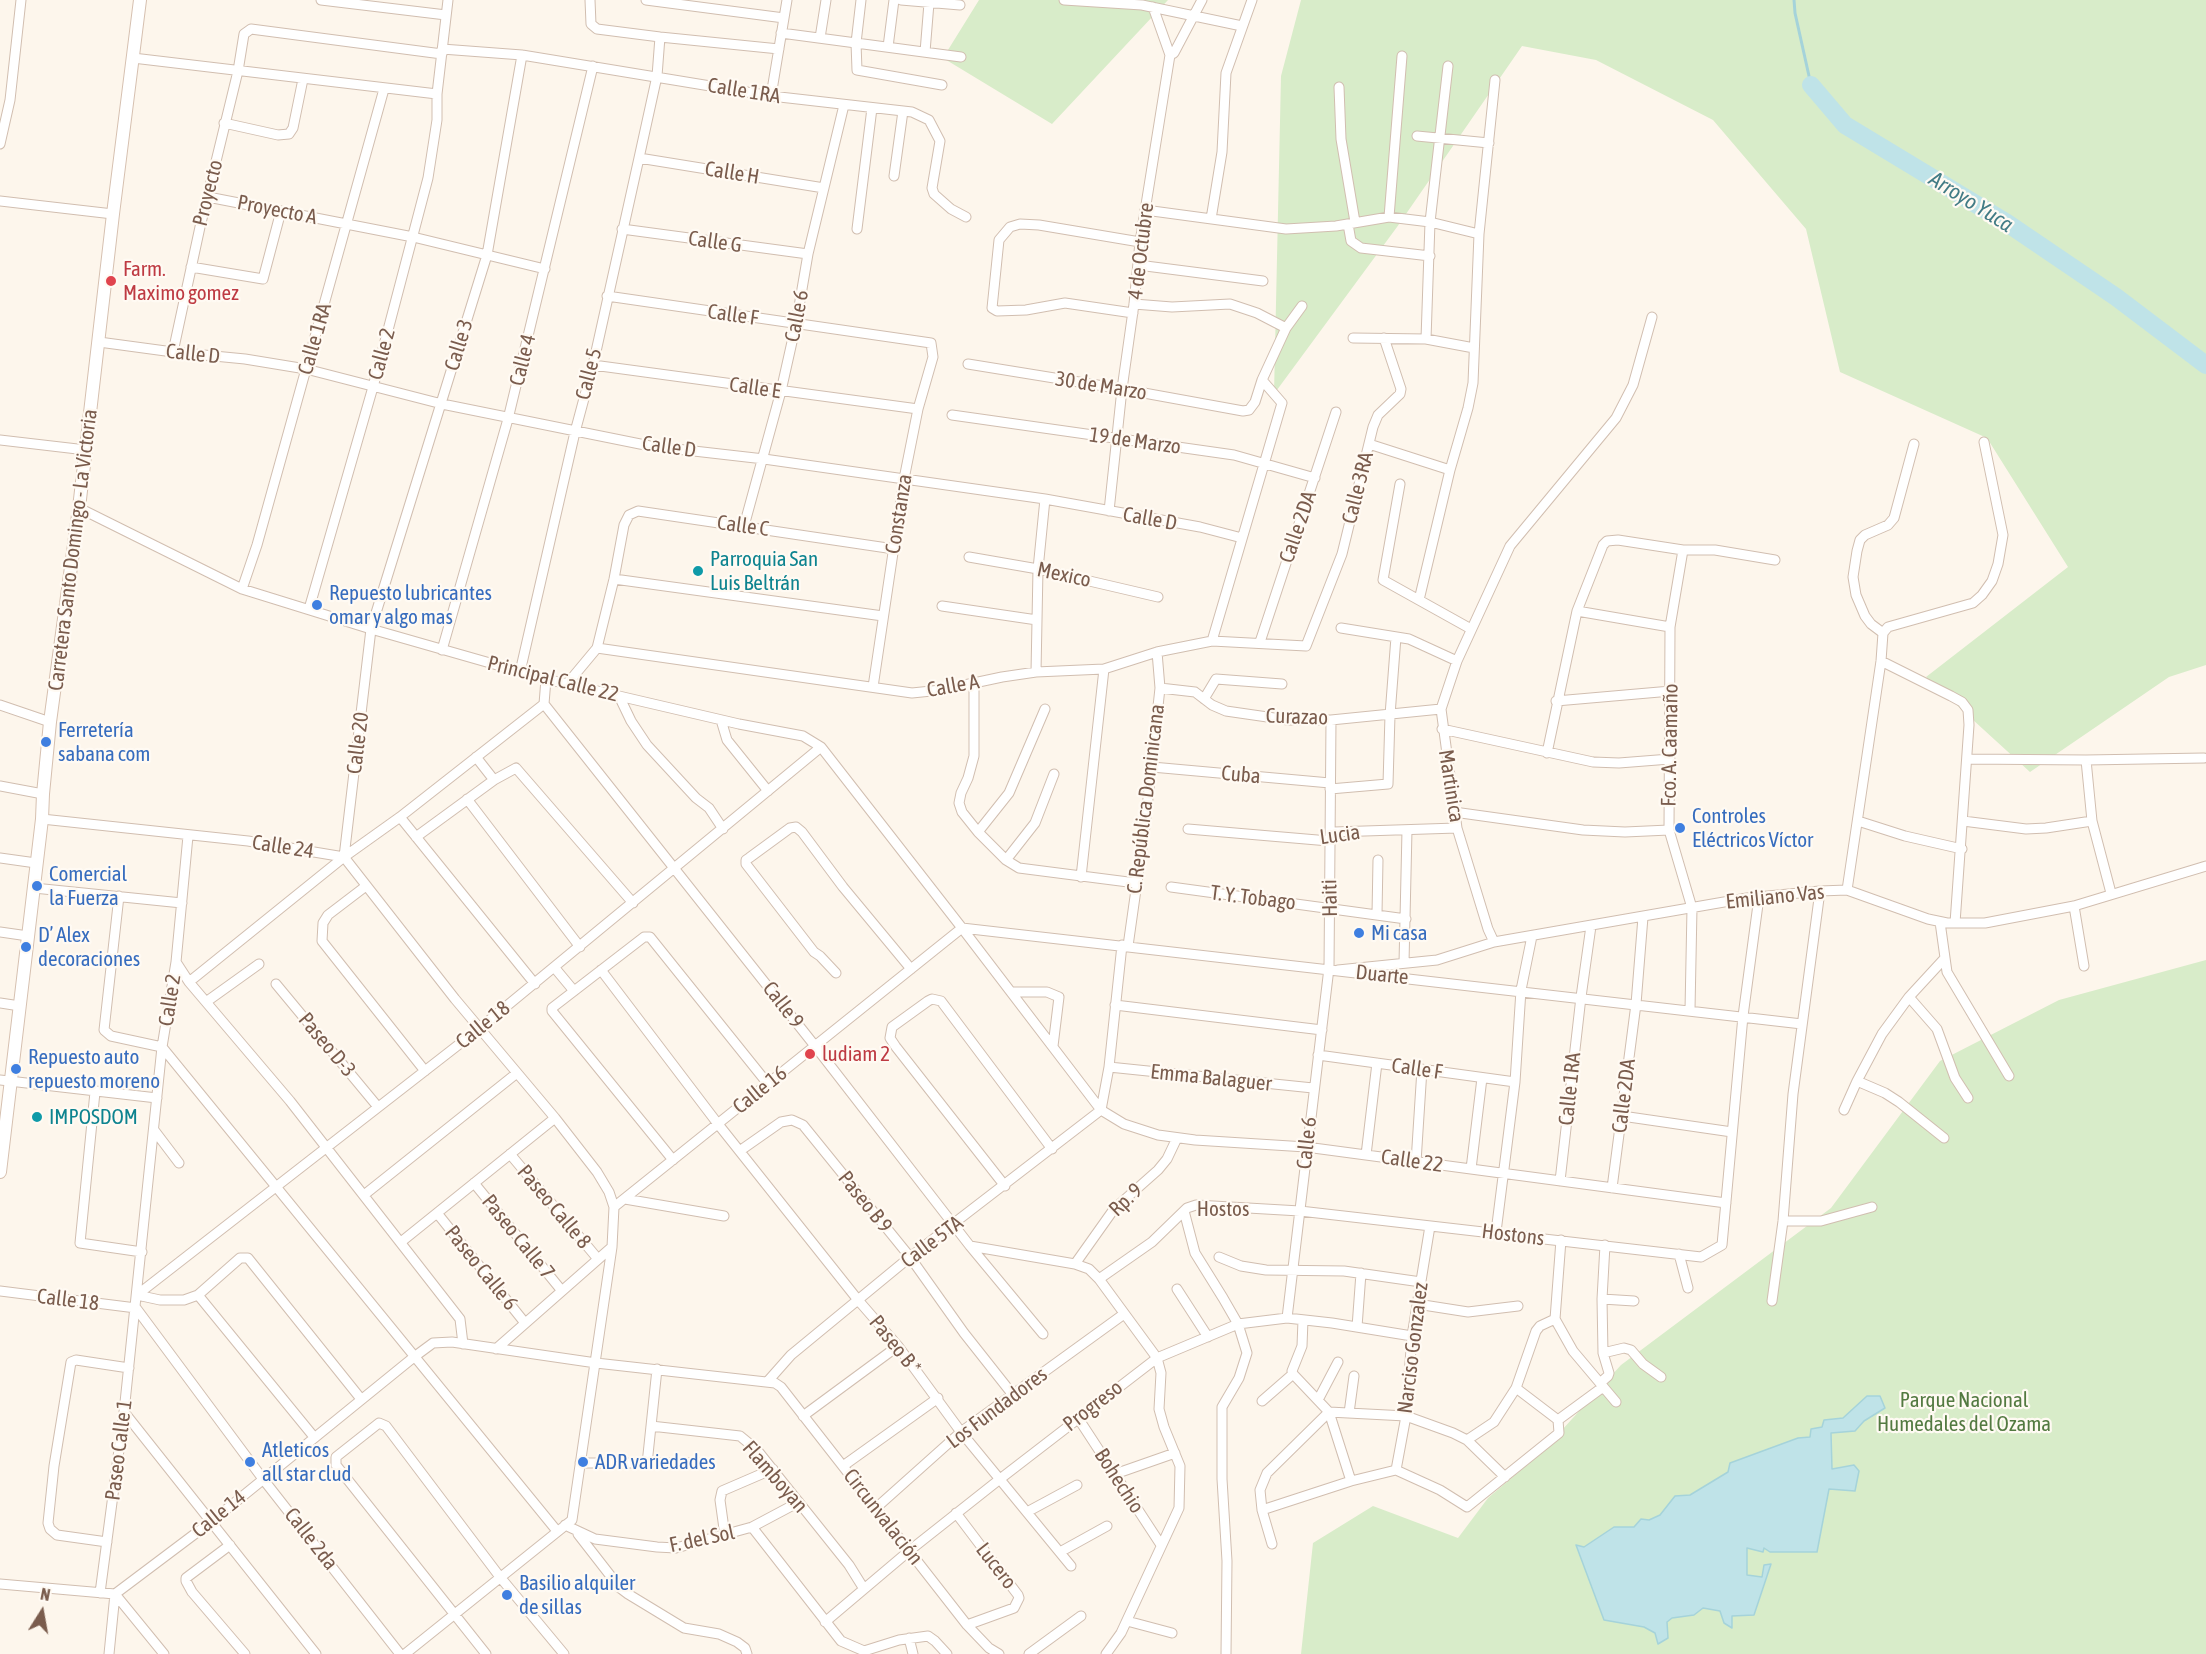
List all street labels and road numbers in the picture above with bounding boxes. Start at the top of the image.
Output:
street label: Calle 1RA [706,73,782,109]
street label: Calle H [703,156,761,190]
street label: Proyecto [188,157,228,229]
street label: Proyecto A [235,190,319,230]
street label: 4 de Octubre [1123,201,1159,301]
street label: Calle G [687,226,743,258]
street label: Calle 6 [780,288,814,344]
street label: Calle F [706,299,760,331]
street label: Calle 1RA [293,300,337,378]
street label: Calle 3 [439,316,479,374]
street label: Calle 2 [363,325,401,383]
street label: Calle 4 [504,332,542,388]
street label: Calle D [165,339,221,369]
street label: Calle 5 [570,346,608,402]
street label: 30 de Marzo [1053,366,1149,406]
street label: Calle E [728,372,782,404]
street label: Carretera Santo Domingo - La Victoria [43,408,103,692]
street label: 19 de Marzo [1088,422,1182,460]
street label: Calle D [640,431,698,463]
street label: Calle 3RA [1337,449,1379,527]
street label: Constanza [880,472,918,556]
street label: Calle 2DA [1274,488,1322,566]
street label: Calle D [1121,502,1179,536]
street label: Calle C [716,510,770,542]
street label: Mexico [1035,557,1093,593]
street label: Principal Calle 22 [485,650,621,708]
street label: Calle A [925,669,981,703]
street label: Fco. A. Caamaño [1656,683,1684,807]
street label: C. República Dominicana [1122,703,1170,895]
street label: Curazao [1265,703,1329,731]
street label: Calle 20 [342,711,374,775]
street label: Martinica [1433,748,1469,824]
street label: Cuba [1220,761,1262,789]
street label: Lucia [1318,820,1362,850]
street label: Calle 24 [250,830,316,864]
street label: Haiti [1317,879,1343,917]
street label: Emiliano Vas [1725,879,1825,915]
street label: T. Y. Tobago [1209,880,1297,916]
street label: Duarte [1354,960,1410,990]
street label: Calle 2 [153,972,187,1028]
street label: Calle 9 [757,977,809,1033]
street label: Calle 18 [451,996,515,1054]
street label: Paseo D-3 [293,1008,361,1082]
street label: Calle 1RA [1554,1051,1586,1127]
street label: Calle F [1390,1053,1444,1085]
street label: Calle 2DA [1607,1058,1641,1134]
street label: Emma Balaguer [1149,1059,1273,1097]
street label: Calle 16 [728,1061,792,1119]
street label: Calle 6 [1292,1116,1322,1170]
street label: Calle 22 [1379,1144,1445,1178]
street label: Paseo Calle 8 [512,1160,596,1254]
street label: Paseo B 9 [833,1166,897,1238]
street label: Rp. 9 [1104,1178,1148,1222]
street label: Paseo Calle 7 [476,1190,560,1284]
street label: Hostos [1197,1196,1249,1222]
street label: Calle 5TA [896,1211,968,1273]
street label: Hostons [1480,1219,1546,1251]
street label: Paseo Calle 6 [439,1221,523,1315]
street label: Narciso Gonzalez [1392,1281,1434,1415]
street label: Calle 18 [36,1284,100,1316]
street label: Paseo B * [864,1311,926,1379]
street label: Los Fundadores [942,1362,1052,1454]
street label: Progreso [1058,1375,1128,1437]
street label: Paseo Calle 1 [100,1398,138,1502]
street label: Flamboyan [737,1436,813,1518]
street label: Bohechio [1089,1444,1149,1518]
street label: Circunvalación [838,1464,928,1570]
street label: Calle 14 [187,1485,251,1543]
street label: Calle 2da [279,1503,343,1575]
street label: F. del Sol [667,1520,737,1558]
street label: Lucero [970,1538,1022,1594]

